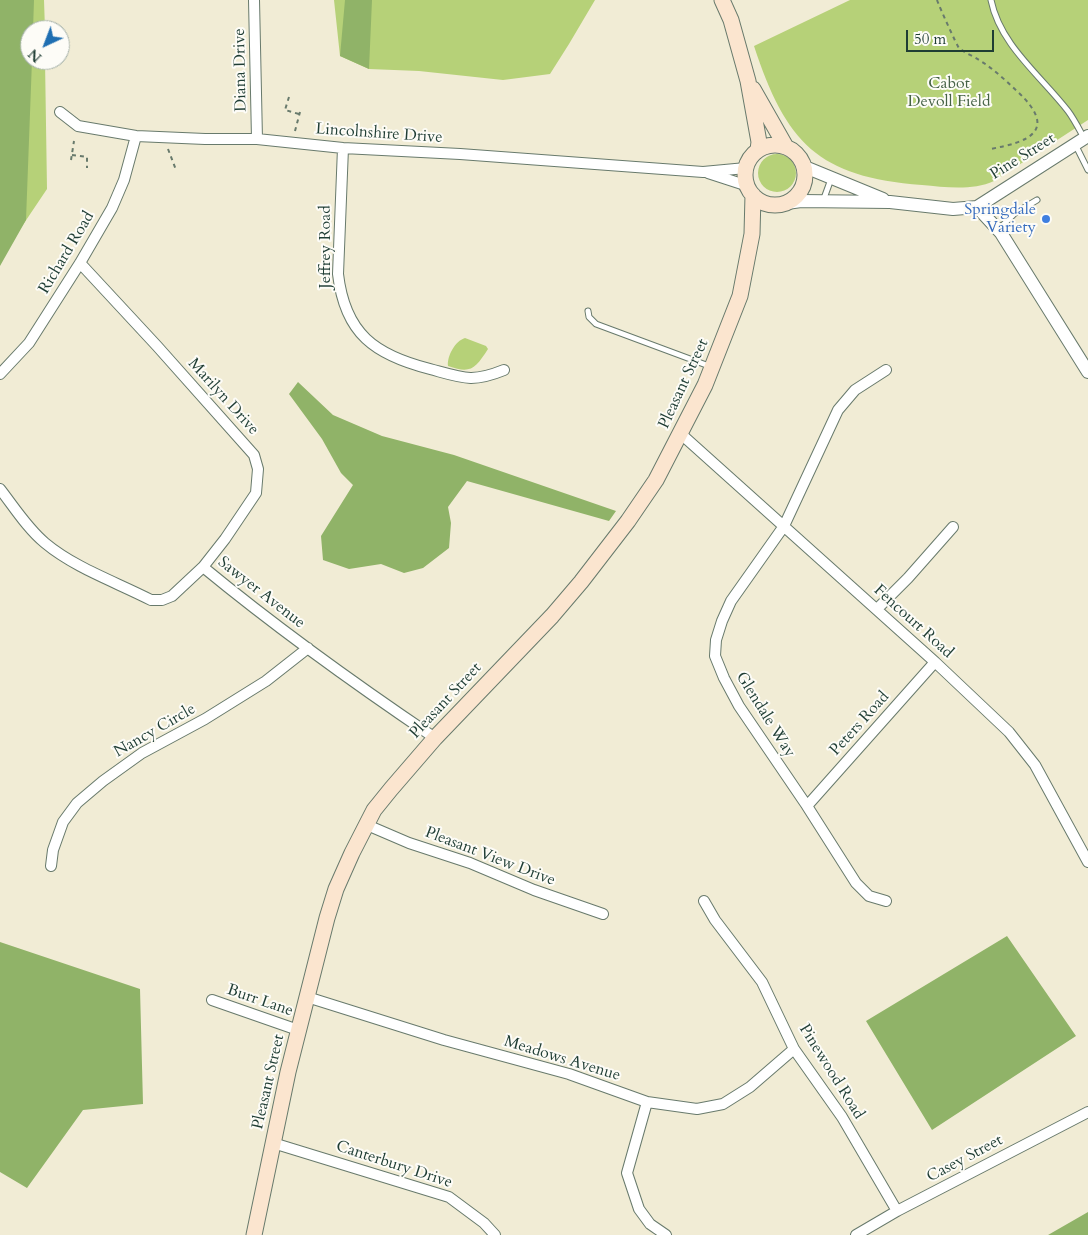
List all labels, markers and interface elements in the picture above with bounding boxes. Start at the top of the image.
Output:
north arrow [20,20,70,70]
scale bar [908,20,996,52]
street label: Diana Drive [231,28,251,112]
text: 50 m [914,29,946,49]
text: N [24,45,46,67]
park label: Cabot Devoll Field [908,74,990,112]
street label: Lincolnshire Drive [315,120,443,148]
street label: Pine Street [987,129,1059,185]
place label: Springdale Variety [964,200,1036,238]
street label: Jeffrey Road [316,205,336,289]
street label: Richard Road [35,208,99,298]
marker: Springdale Variety [1040,213,1052,225]
street label: Pleasant Street [655,336,713,432]
street label: Marilyn Drive [183,355,263,439]
street label: Sawyer Avenue [214,553,308,633]
street label: Fencourt Road [869,581,957,663]
street label: Pleasant Street [406,659,486,743]
street label: Glendale Way [731,669,799,761]
street label: Peters Road [826,688,894,760]
street label: Nancy Circle [111,700,199,762]
street label: Pleasant View Drive [422,823,558,891]
street label: Burr Lane [224,981,296,1021]
street label: Pinewood Road [794,1021,868,1123]
street label: Meadows Avenue [501,1032,623,1086]
street label: Pleasant Street [249,1033,289,1131]
street label: Casey Street [924,1131,1006,1187]
street label: Canterbury Drive [333,1137,455,1193]

